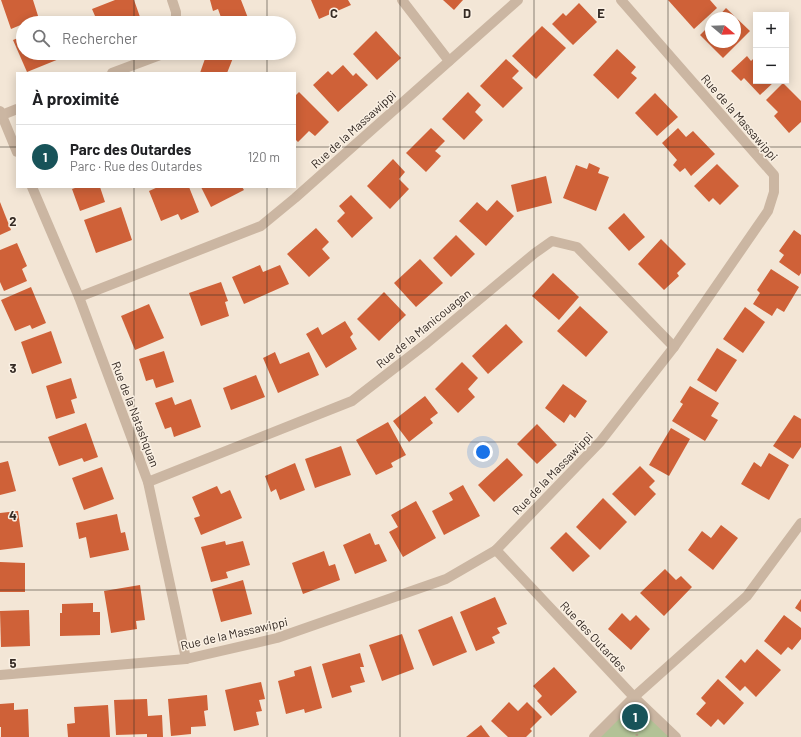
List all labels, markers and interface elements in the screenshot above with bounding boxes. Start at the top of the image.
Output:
text: C [330,5,338,21]
text: D [463,5,471,21]
text: E [597,5,605,21]
north arrow [705,12,741,48]
map controls [753,12,789,84]
button: + [753,12,789,48]
search box [16,16,296,60]
icon: search [30,27,52,49]
text: Rechercher [62,29,138,47]
button: − [753,48,789,84]
street label: Rue de la Massawippi [699,71,781,163]
street label: Rue de la Massawippi [308,87,398,171]
text: À proximité [32,88,119,108]
text: Parc des Outardes [70,140,191,158]
text: 1 [43,149,47,165]
text: 120 m [248,149,280,165]
text: Parc · Rue des Outardes [70,158,202,174]
text: 2 [9,213,17,229]
street label: Rue de la Manicouagan [373,285,473,371]
street label: Rue de la Natashquan [109,359,163,469]
text: 3 [9,360,17,376]
street label: Rue de la Massawippi [509,429,595,517]
your location [473,442,493,462]
text: 4 [9,507,17,523]
street label: Rue des Outardes [558,598,630,674]
street label: Rue de la Massawippi [179,614,289,652]
text: 5 [9,655,17,671]
pin: 1 [622,702,648,732]

